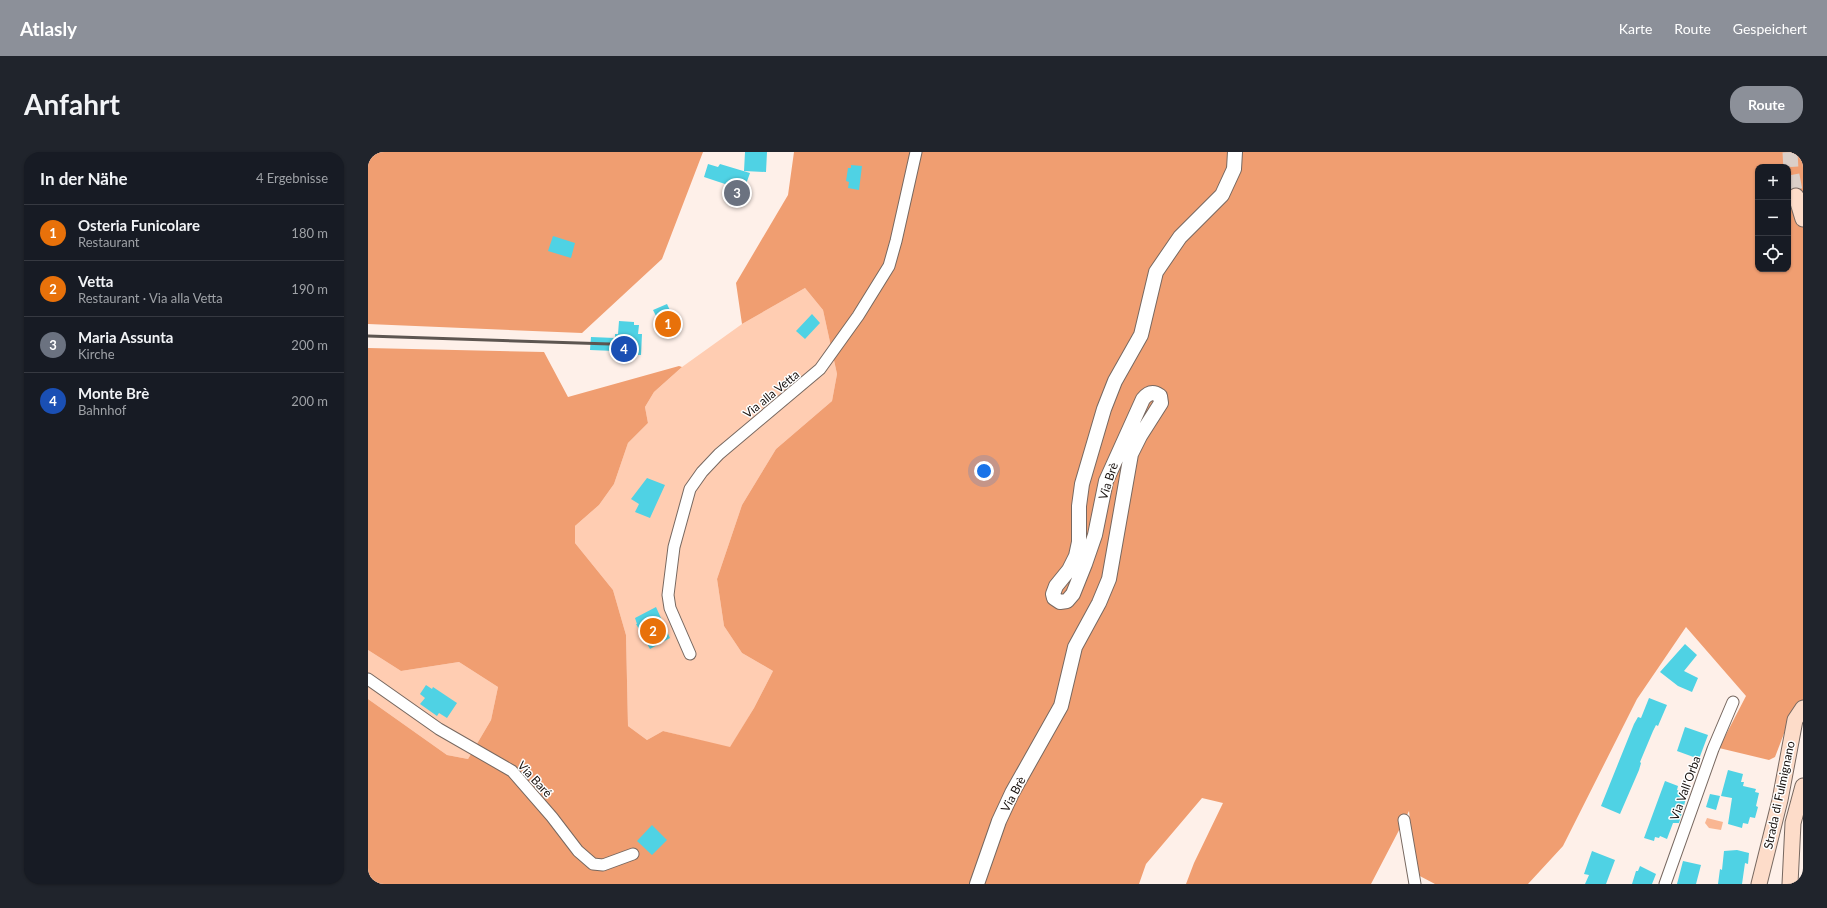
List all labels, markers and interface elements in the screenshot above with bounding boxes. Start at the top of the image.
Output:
text: Atlasly [20,17,77,40]
text: Karte [1619,20,1652,37]
text: Route [1674,20,1711,37]
text: Gespeichert [1733,20,1807,37]
button: Route [1730,86,1803,123]
text: Anfahrt [24,87,120,121]
map controls [1755,164,1791,272]
button: + [1755,164,1791,200]
text: In der Nähe [40,168,128,189]
text: 4 Ergebnisse [256,170,328,186]
pin: 3 [724,178,750,208]
button: − [1755,200,1791,236]
text: Osteria Funicolare [78,216,200,234]
text: 1 [49,225,57,241]
text: 180 m [291,225,328,241]
text: Restaurant [78,234,140,250]
button: locate [1755,236,1791,272]
text: Vetta [78,272,113,290]
text: 2 [49,281,57,297]
text: 190 m [291,281,328,297]
text: Restaurant · Via alla Vetta [78,290,223,306]
pin: 1 [655,309,681,339]
text: Maria Assunta [78,328,173,346]
pin: 4 [611,334,637,364]
text: 3 [49,337,57,353]
text: 200 m [291,337,328,353]
text: Kirche [78,346,115,362]
street label: Via alla Vetta [740,367,802,421]
text: Monte Brè [78,384,149,402]
text: 4 [49,393,57,409]
text: 200 m [291,393,328,409]
text: Bahnhof [78,402,126,418]
your location [974,461,994,481]
street label: Via Brè [1095,461,1121,501]
pin: 2 [640,616,666,646]
street label: Strada di Fulmignano [1760,739,1798,850]
street label: Via Vall'Orba [1666,754,1704,822]
street label: Via Baré [514,758,556,800]
street label: Via Brè [997,774,1029,814]

